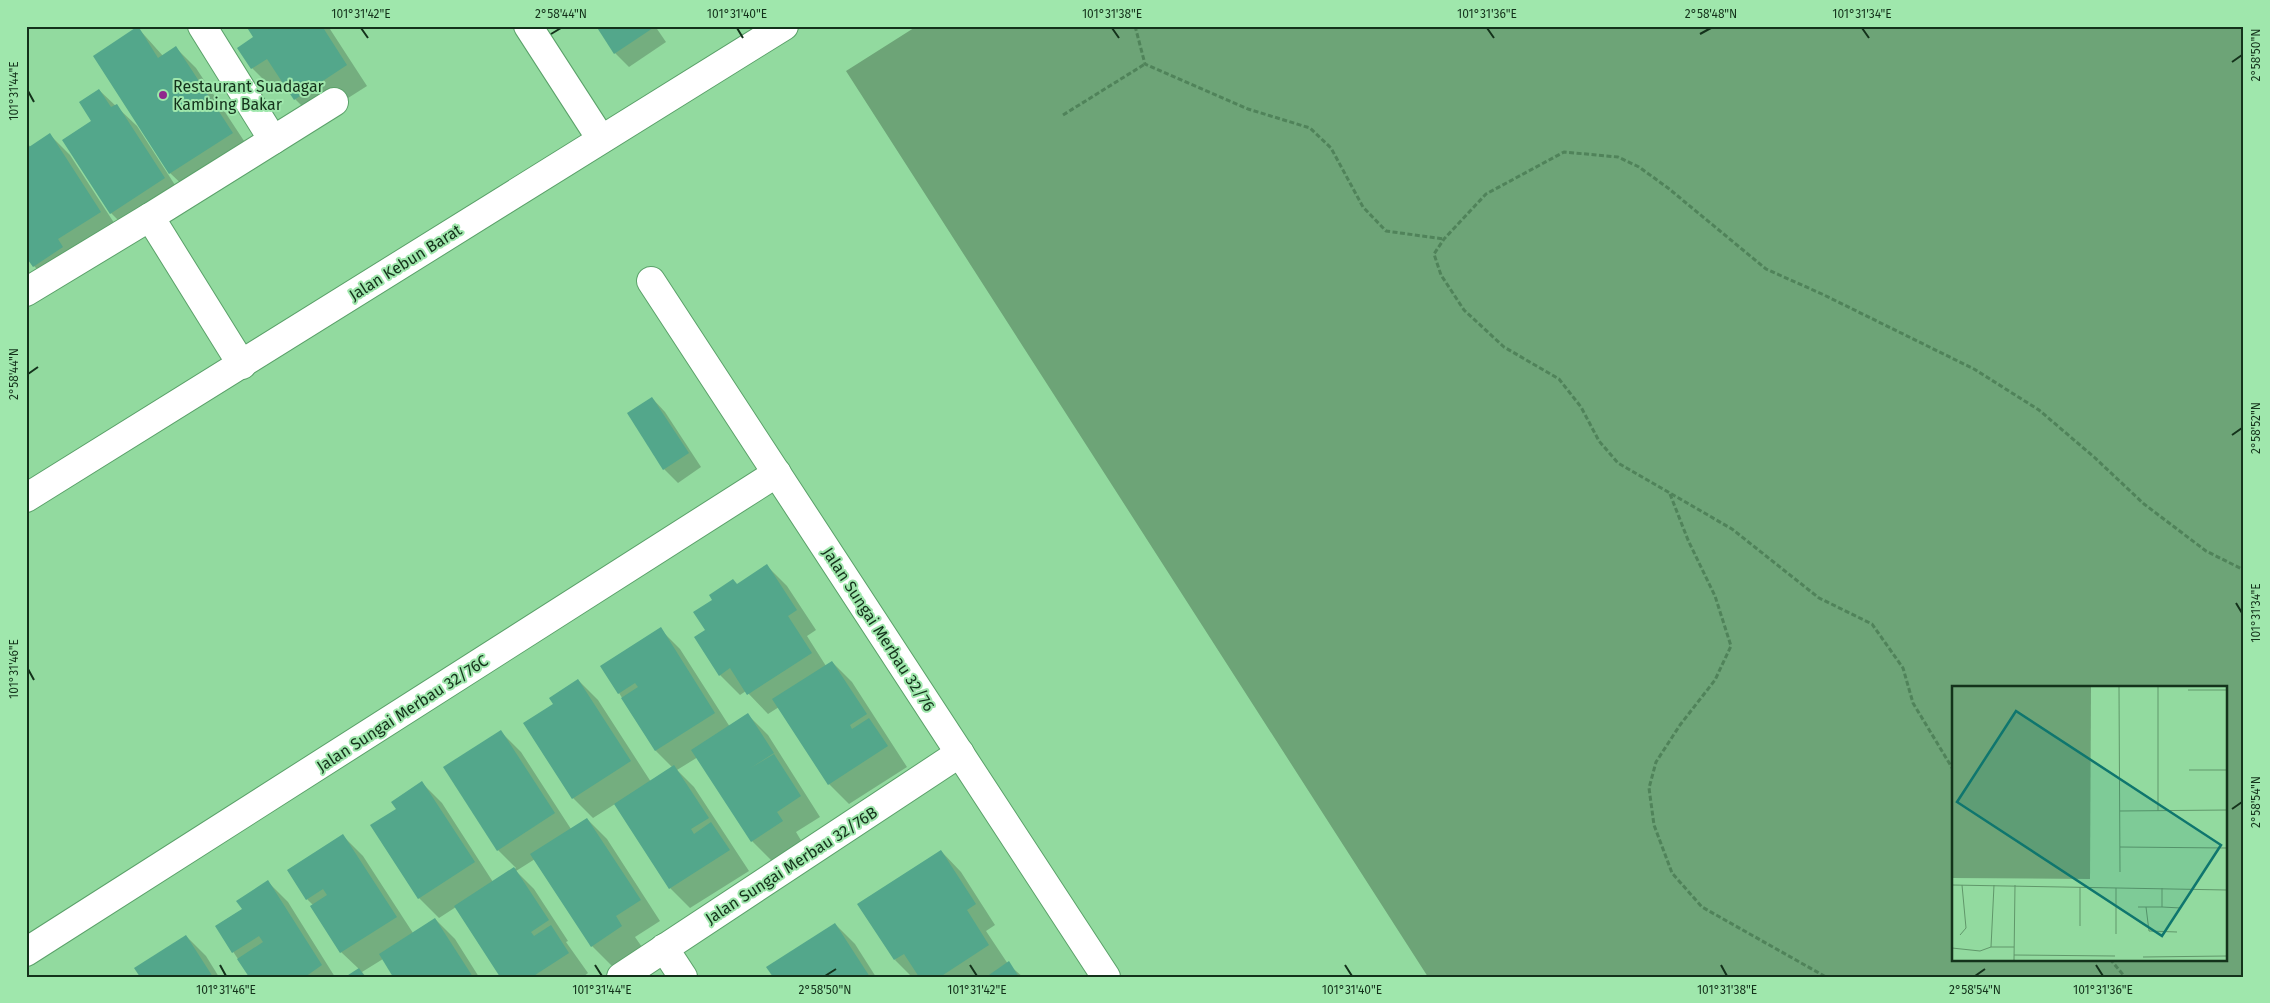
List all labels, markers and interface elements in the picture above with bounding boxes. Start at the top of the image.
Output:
text: 101°31'42"E [331,7,391,21]
text: 2°58'44"N [535,7,587,21]
text: 101°31'40"E [707,7,767,21]
text: 101°31'38"E [1082,7,1142,21]
text: 101°31'36"E [1457,7,1517,21]
text: 2°58'48"N [1685,7,1737,21]
text: 101°31'34"E [1832,7,1892,21]
text: 2°58'50"N [2249,29,2263,81]
text: 101°31'44"E [7,61,21,121]
place label: Restaurant Suadagar Kambing Bakar [173,77,325,114]
marker: Restaurant Suadagar Kambing Bakar [157,89,169,101]
street label: Jalan Kebun Barat [345,220,465,305]
text: 2°58'44"N [7,348,21,400]
text: 2°58'52"N [2249,402,2263,454]
street label: Jalan Sungai Merbau 32/76 [818,544,939,715]
text: 101°31'34"E [2249,583,2263,643]
text: 101°31'46"E [7,639,21,699]
street label: Jalan Sungai Merbau 32/76C [313,651,492,776]
inset map [1952,686,2228,960]
text: 2°58'54"N [2249,776,2263,828]
street label: Jalan Sungai Merbau 32/76B [702,803,881,928]
text: 101°31'46"E [196,983,256,997]
text: 101°31'44"E [572,983,632,997]
text: 2°58'50"N [799,983,851,997]
text: 101°31'42"E [947,983,1007,997]
text: 101°31'40"E [1322,983,1382,997]
text: 101°31'38"E [1697,983,1757,997]
text: 2°58'54"N [1949,983,2001,997]
text: 101°31'36"E [2073,983,2133,997]

